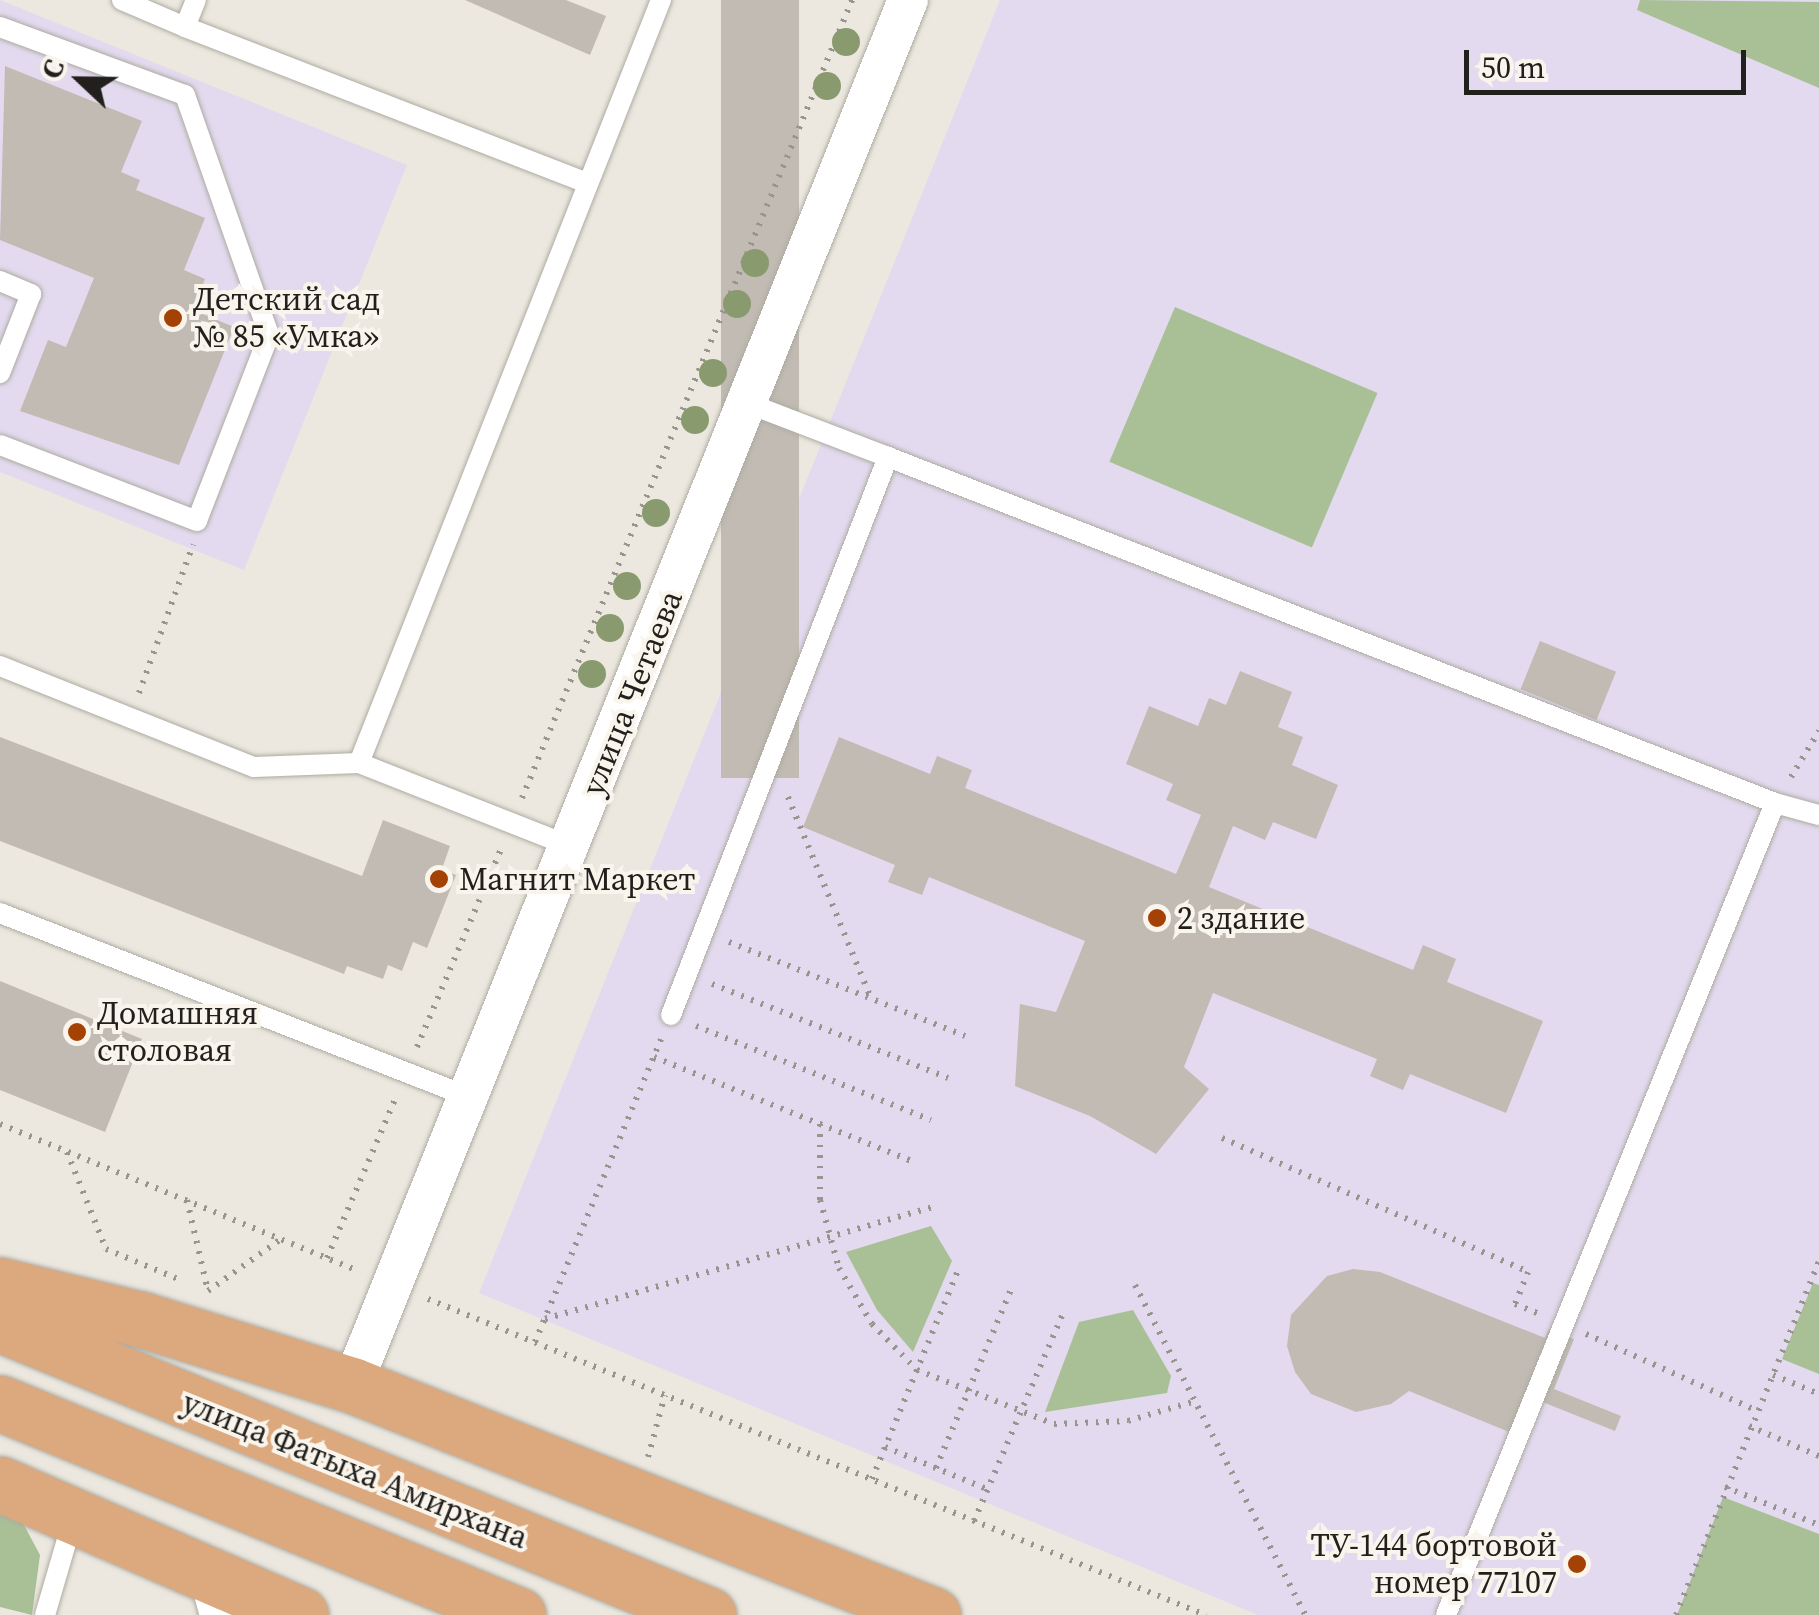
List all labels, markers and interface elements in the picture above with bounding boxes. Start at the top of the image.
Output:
north arrow [30,30,130,130]
scale bar [1469,30,1752,92]
text: 50 m [1481,47,1545,88]
text: С [31,54,73,84]
place label: Детский сад № 85 «Умка» [193,281,380,356]
marker: Детский сад № 85 «Умка» [162,307,184,329]
street label: улица Четаева [573,585,691,801]
place label: Магнит Маркет [459,860,695,898]
marker: Магнит Маркет [428,868,450,890]
place label: 2 здание [1177,899,1305,937]
marker: 2 здание [1146,907,1168,929]
place label: Домашняя столовая [97,995,258,1070]
marker: Домашняя столовая [66,1021,88,1043]
street label: улица Фатыха Амирхана [176,1383,534,1557]
place label: ТУ-144 бортовой номер 77107 [1311,1527,1557,1602]
marker: ТУ-144 бортовой номер 77107 [1566,1553,1588,1575]

